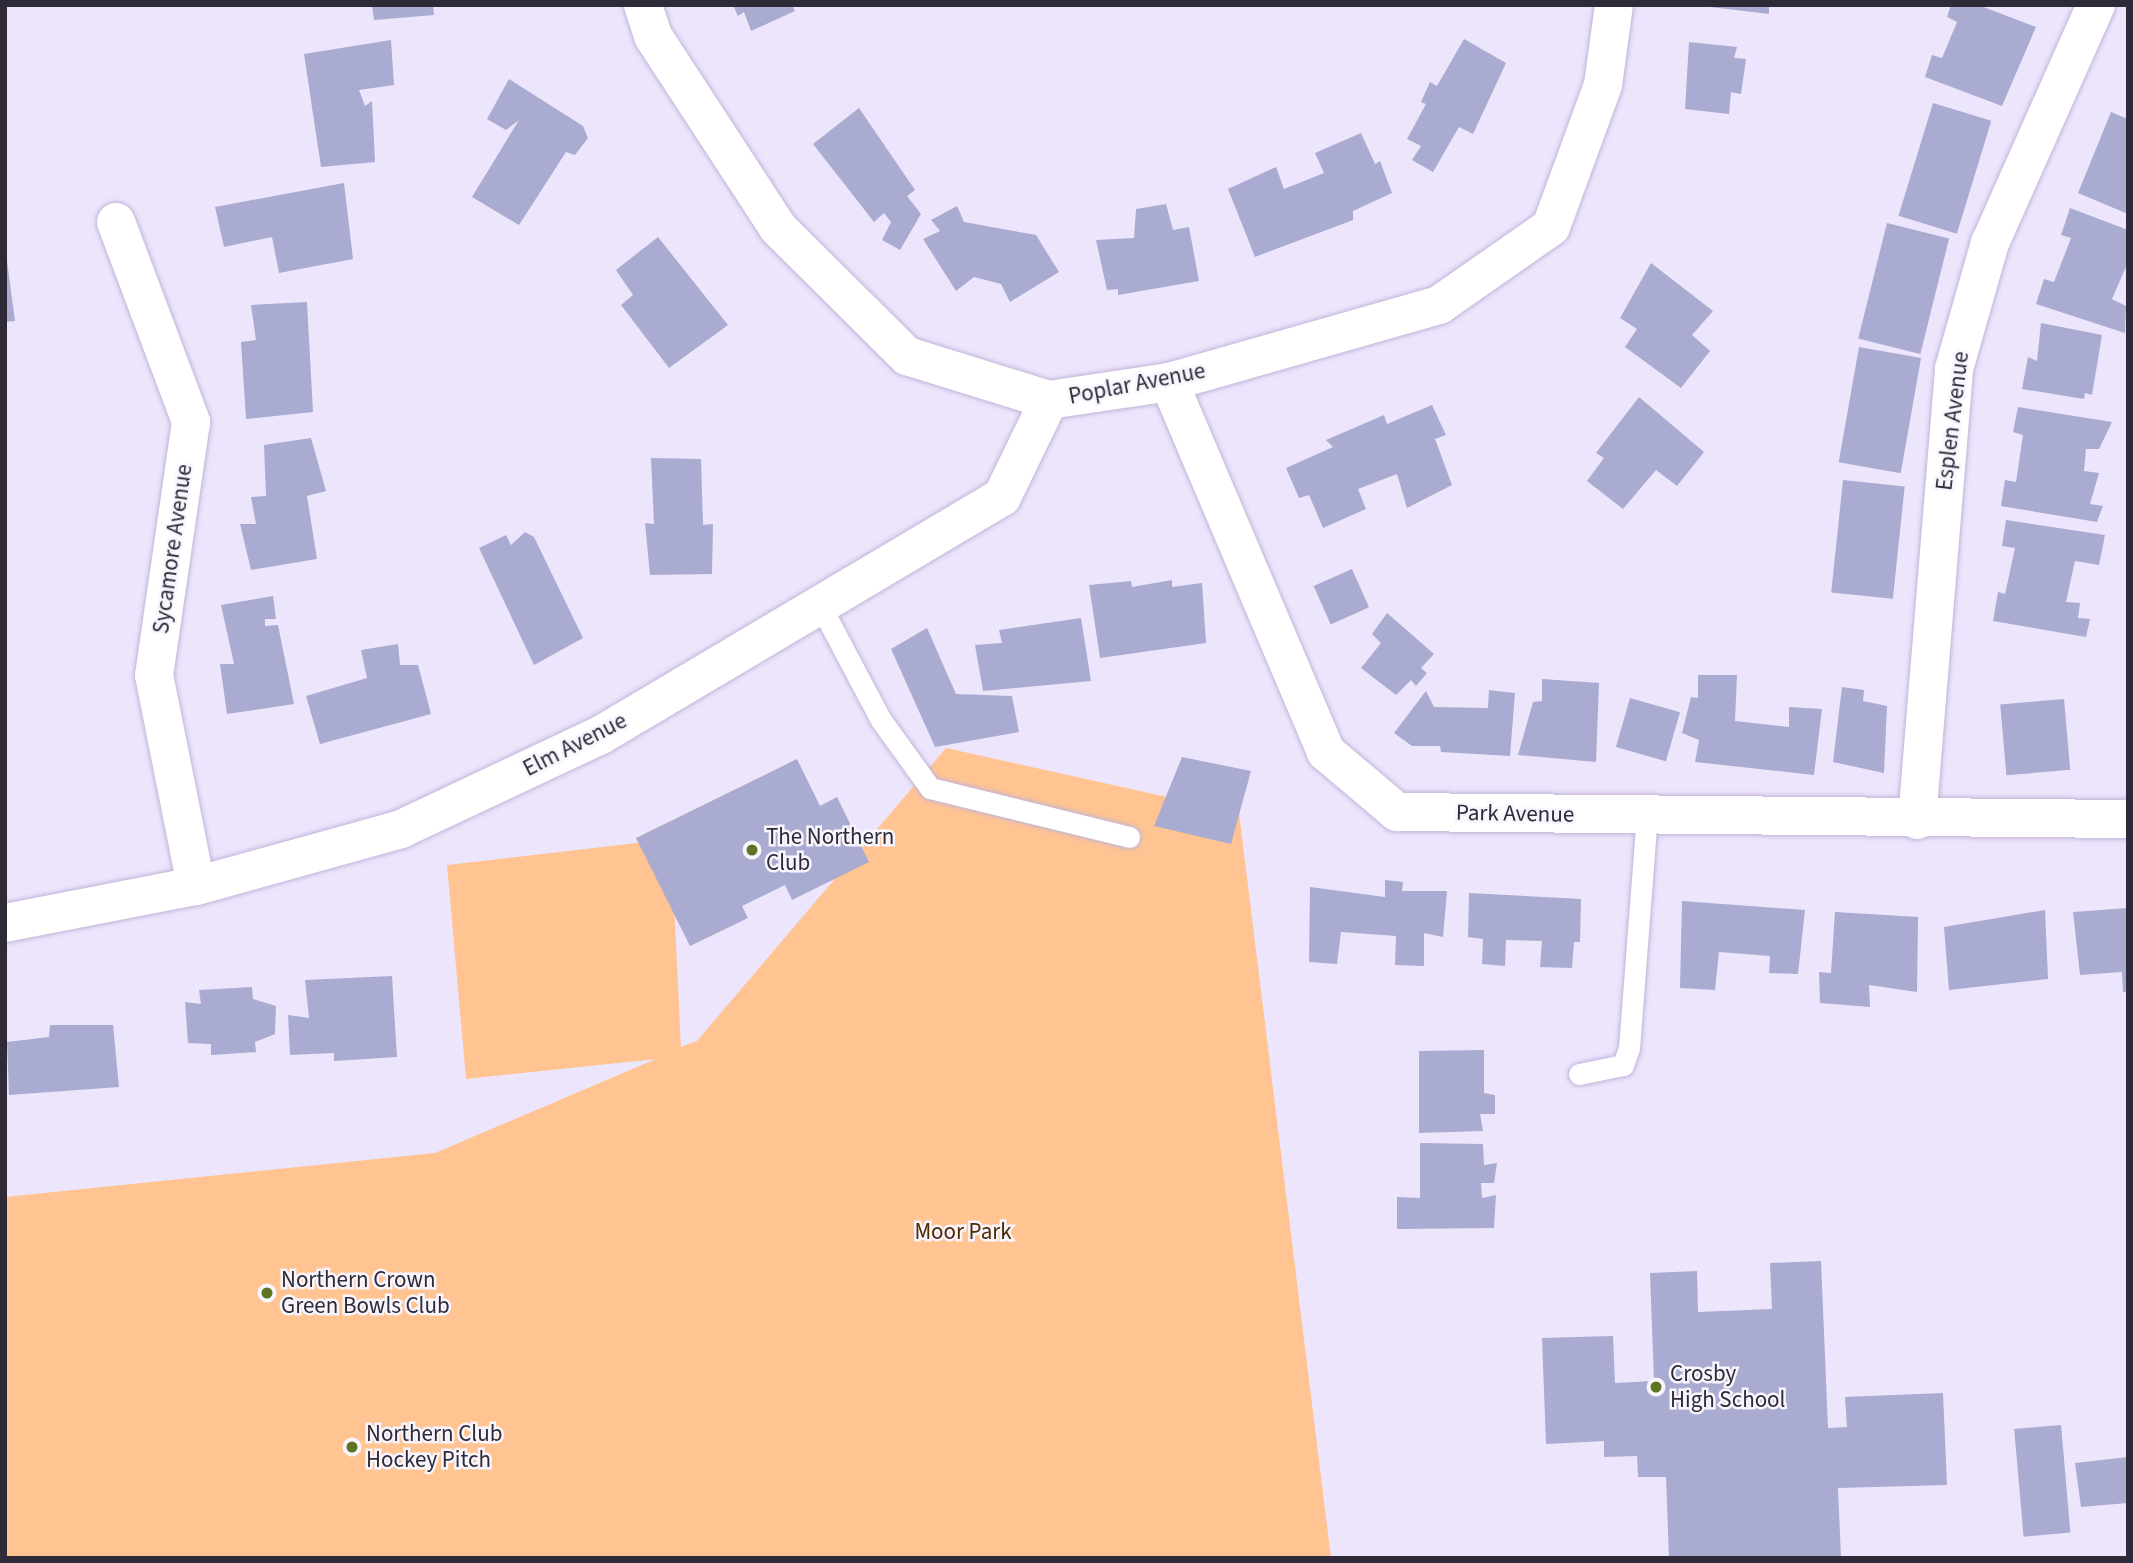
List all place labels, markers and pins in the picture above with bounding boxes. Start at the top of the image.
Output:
place label: The Northern Club [766,823,894,877]
marker: The Northern Club [744,842,760,858]
place label: Northern Crown Green Bowls Club [281,1266,450,1320]
marker: Northern Crown Green Bowls Club [259,1285,275,1301]
place label: Crosby High School [1670,1360,1785,1414]
marker: Crosby High School [1648,1379,1664,1395]
place label: Northern Club Hockey Pitch [366,1420,502,1474]
marker: Northern Club Hockey Pitch [344,1439,360,1455]

